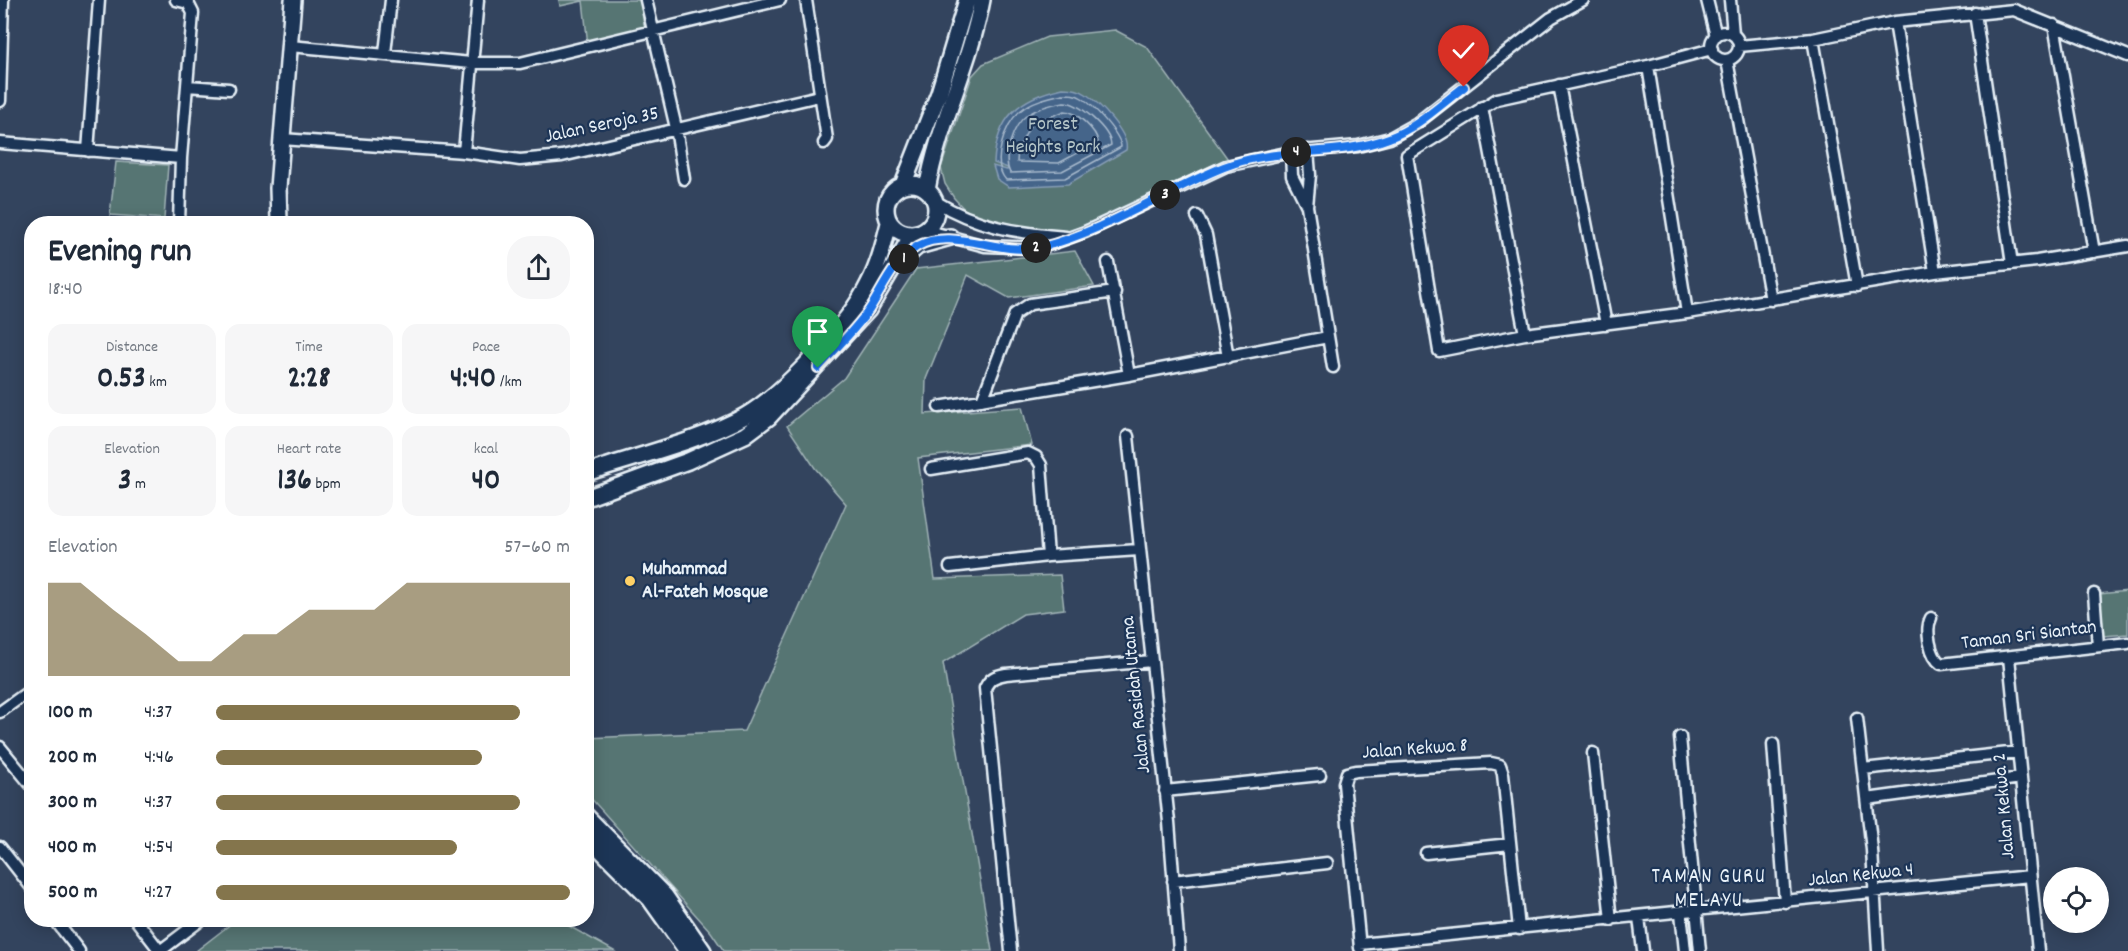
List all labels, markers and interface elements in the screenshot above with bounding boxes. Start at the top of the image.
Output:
pin [1438,25,1489,87]
icon: check [1447,34,1480,67]
street label: Jalan Seroja 35 [542,100,662,152]
park label: Forest Heights Park [1005,111,1101,162]
pin: 4 [1281,137,1311,167]
text: 4 [1293,140,1299,163]
pin: 3 [1150,180,1180,210]
text: 3 [1161,183,1169,206]
text: Evening run [48,230,192,277]
pin: 2 [1021,233,1051,263]
button: share [507,236,570,299]
text: 2 [1033,236,1040,259]
pin: 1 [889,244,919,274]
text: 1 [902,247,906,270]
text: 18:40 [48,276,83,304]
pin [792,306,843,368]
icon: arrive [801,315,834,348]
text: Distance [106,336,158,359]
text: Time [295,336,323,359]
text: Pace [472,336,500,359]
text: 0.53 [97,359,146,402]
text: 2:28 [287,359,331,402]
text: 4:40 [450,359,496,402]
text: km [146,371,167,394]
text: /km [496,371,522,394]
text: Elevation [104,438,160,461]
text: Heart rate [277,438,341,461]
text: kcal [474,438,498,461]
text: 3 [118,461,131,504]
text: 136 [277,461,312,504]
text: 40 [472,461,500,504]
text: m [131,473,146,496]
text: bpm [312,473,341,496]
text: Elevation [48,534,118,562]
text: 57–60 m [504,534,570,562]
place label: Muhammad Al-Fateh Mosque [642,556,768,607]
marker: Muhammad Al-Fateh Mosque [623,574,637,588]
street label: Jalan Rasidah Utama [1115,614,1159,775]
street label: Taman Sri Siantan [1960,614,2098,658]
text: 100 m [48,699,93,727]
text: 4:37 [144,699,172,727]
street label: Jalan Kekwa 8 [1361,732,1469,768]
text: 200 m [48,744,97,772]
text: 4:46 [144,744,174,772]
street label: Jalan Kekwa 2 [1986,752,2024,860]
text: 300 m [48,789,97,817]
text: 4:37 [144,789,172,817]
text: 400 m [48,834,96,862]
text: 4:54 [144,834,173,862]
street label: Jalan Kekwa 4 [1807,857,1915,895]
district label: TAMAN GURU MELAYU [1652,863,1766,917]
map controls [2043,867,2109,933]
button: locate [2043,867,2109,933]
text: 500 m [48,879,97,907]
text: 4:27 [144,879,172,907]

